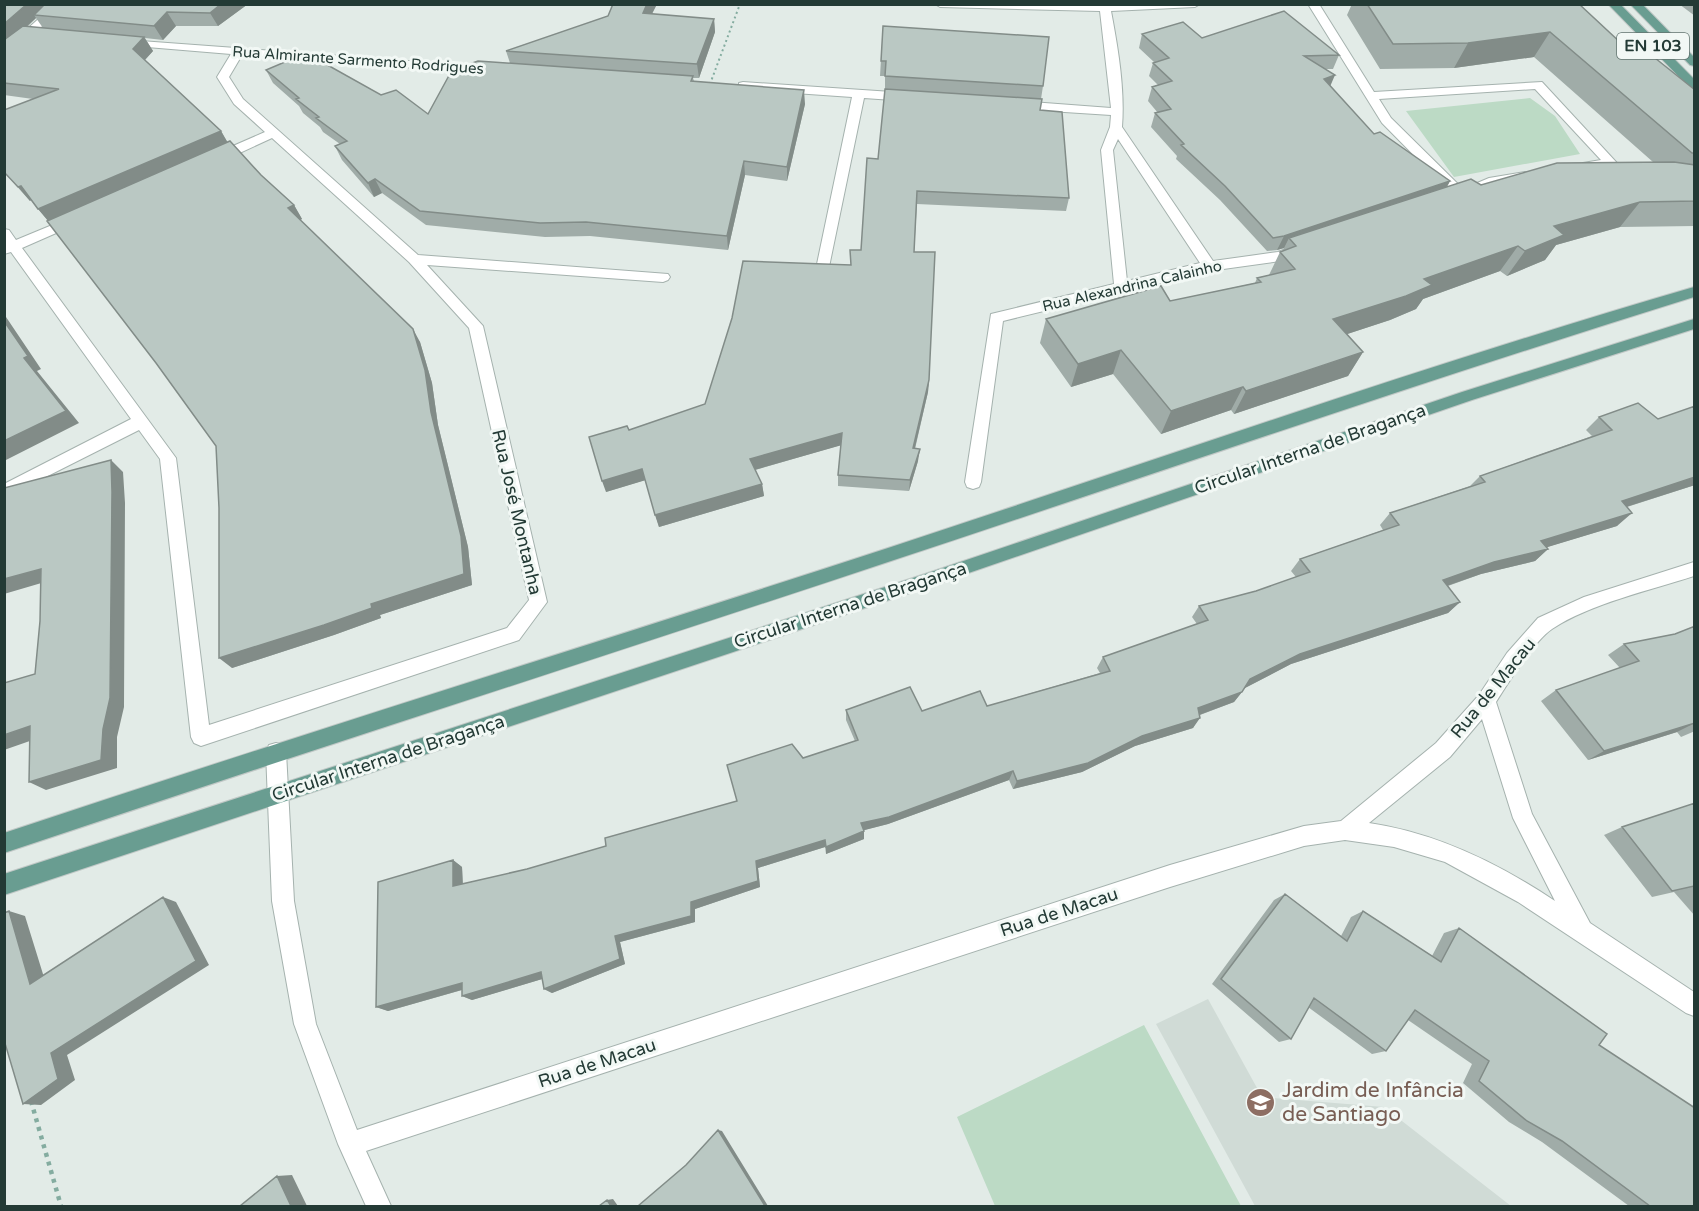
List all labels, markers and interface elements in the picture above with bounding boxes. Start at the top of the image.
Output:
road number: EN 103 [1617,33,1689,59]
street label: Rua Almirante Sarmento Rodrigues [232,42,484,78]
street label: Rua Alexandrina Calainho [1041,257,1223,315]
street label: Circular Interna de Bragança [1191,399,1429,499]
street label: Rua José Montanha [487,427,547,597]
street label: Circular Interna de Bragança [731,557,969,653]
street label: Rua de Macau [1446,633,1540,743]
street label: Circular Interna de Bragança [269,710,507,806]
street label: Rua de Macau [997,883,1121,941]
street label: Rua de Macau [535,1034,659,1092]
place label: Jardim de Infância de Santiago [1282,1078,1464,1127]
school or university icon: Jardim de Infância de Santiago [1245,1086,1277,1118]

